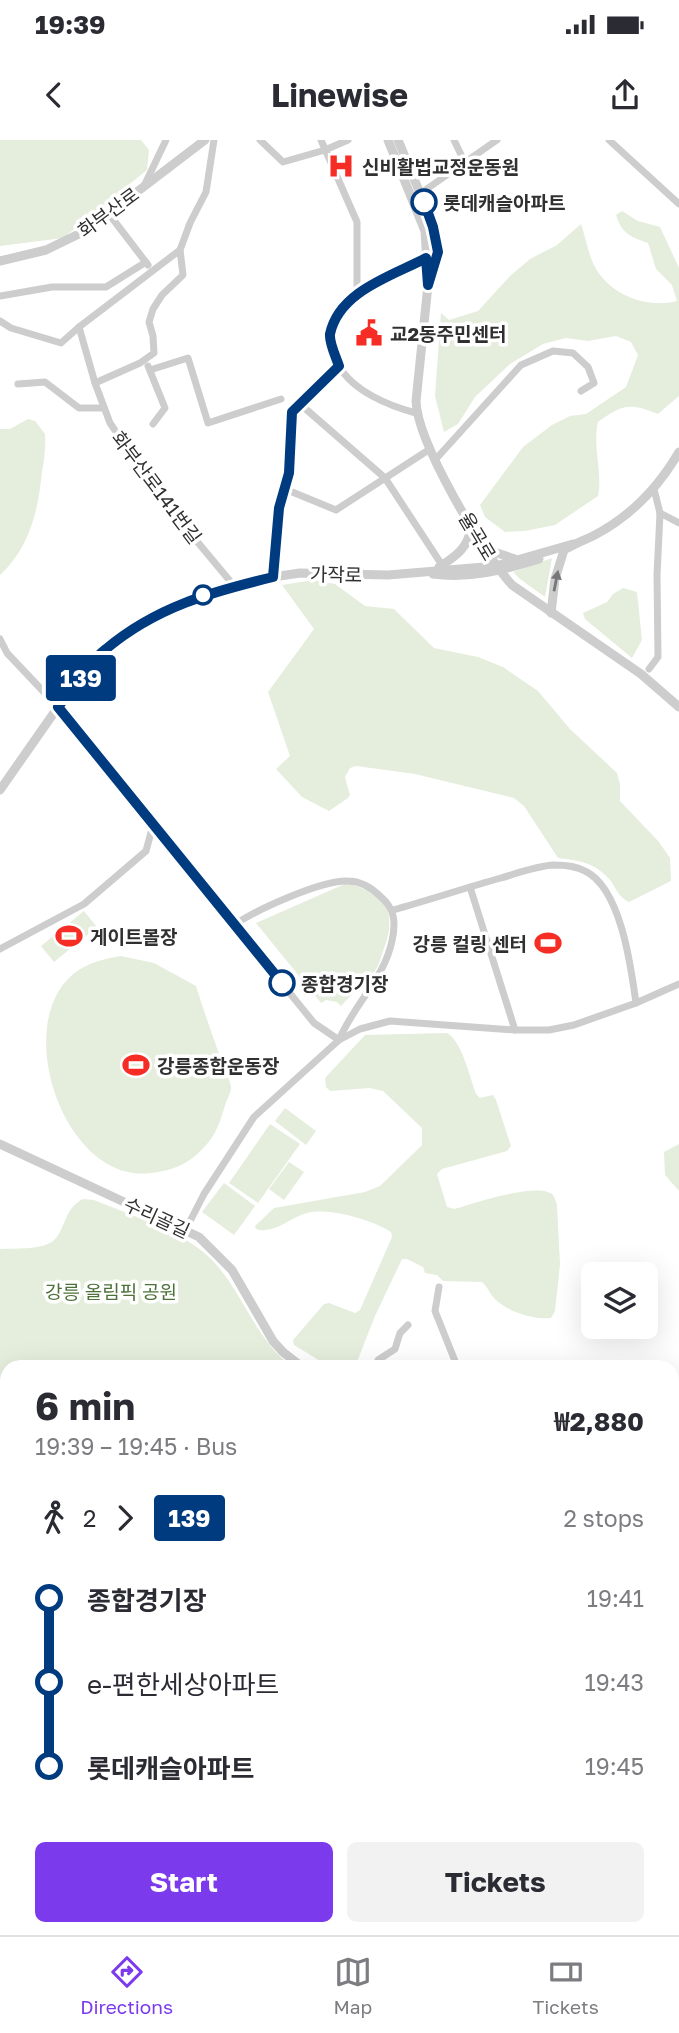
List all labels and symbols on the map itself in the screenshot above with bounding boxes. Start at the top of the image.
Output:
hospital icon: 신비활법교정운동원 [326,151,356,181]
place label: 신비활법교정운동원 [362,155,519,178]
street label: 화부산로 [73,182,143,242]
marker: 롯데캐슬아파트 [411,189,437,215]
place label: 롯데캐슬아파트 [443,191,565,214]
public building icon: 교2동주민센터 [354,318,384,348]
place label: 교2동주민센터 [390,322,506,345]
street label: 화부산로141번길 [107,426,207,548]
street label: 율곡로 [455,508,501,564]
street label: 가작로 [310,562,362,586]
one-way arrow [550,570,561,592]
unlabelled marker [193,585,213,605]
line badge: 139 [41,655,121,701]
sports icon: 게이트볼장 [54,921,84,951]
place label: 게이트볼장 [90,925,177,948]
sports icon: 강릉 컬링 센터 [533,928,563,958]
place label: 강릉 컬링 센터 [413,932,527,955]
marker: 종합경기장 [269,970,295,996]
place label: 종합경기장 [301,972,388,995]
sports icon: 강릉종합운동장 [121,1050,151,1080]
place label: 강릉종합운동장 [157,1054,279,1077]
street label: 수리골길 [120,1192,194,1242]
park label: 강릉 올림픽 공원 [45,1280,177,1303]

